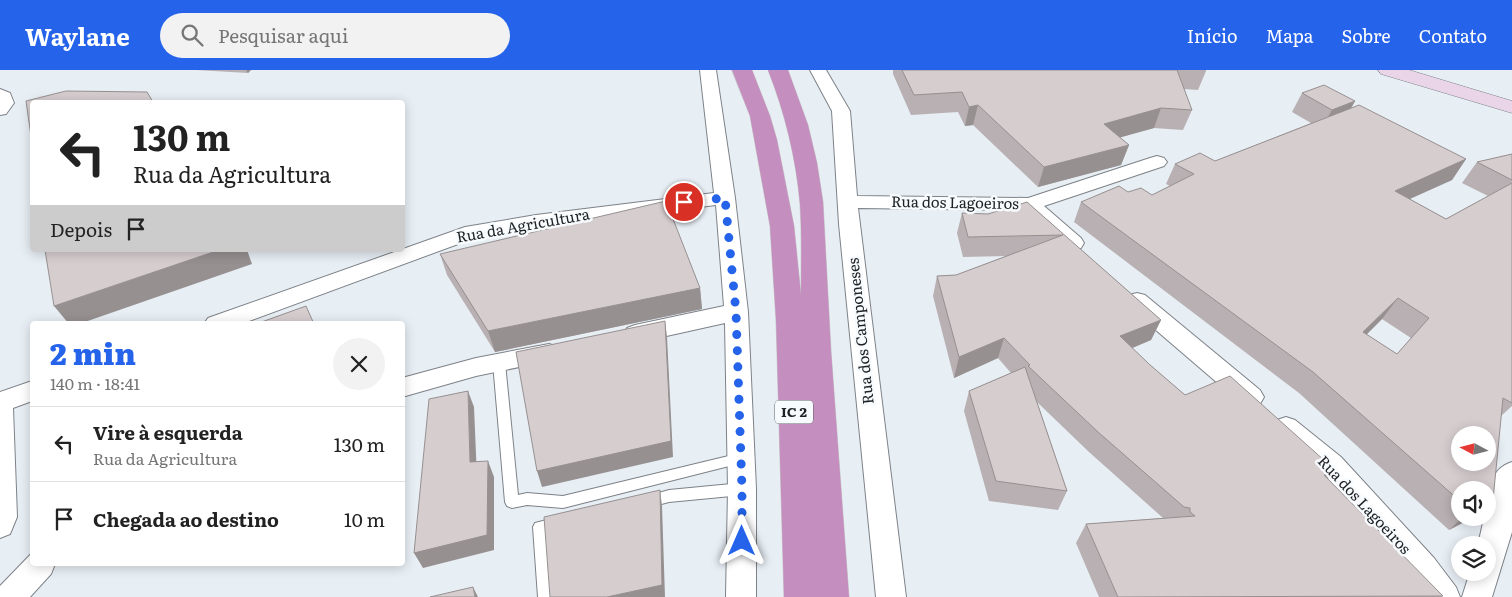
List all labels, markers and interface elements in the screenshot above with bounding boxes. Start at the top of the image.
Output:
search box [160,13,510,58]
text: Waylane [25,18,130,53]
icon: search [178,21,206,49]
text: Pesquisar aqui [218,21,348,49]
text: Início [1187,22,1237,49]
text: Mapa [1265,22,1313,49]
text: Sobre [1341,22,1391,49]
text: Contato [1419,22,1487,49]
text: 130 m [133,110,230,162]
icon: left [50,120,115,185]
text: Rua da Agricultura [133,157,331,190]
pin [663,181,705,223]
icon: arrive [670,188,698,216]
street label: Rua dos Lagoeiros [891,189,1019,214]
street label: Rua da Agricultura [454,201,592,248]
text: Depois [50,215,112,243]
icon: arrive [122,215,150,243]
street label: Rua dos Camponeses [840,257,879,406]
text: 2 min [50,330,136,374]
button: close [333,338,385,390]
text: 140 m · 18:41 [50,371,140,395]
road number: IC 2 [775,401,813,424]
text: Vire à esquerda [93,418,243,446]
north arrow [1451,426,1496,471]
map controls [1451,426,1496,581]
icon: left [50,430,78,458]
text: 130 m [334,430,385,458]
text: Rua da Agricultura [93,446,237,470]
street label: Rua dos Lagoeiros [1313,449,1417,559]
button: sound [1451,481,1496,526]
icon: arrive [50,505,78,533]
text: Chegada ao destino [93,505,279,533]
text: 10 m [344,505,385,533]
position arrow [715,514,767,566]
button: layers [1451,536,1496,581]

